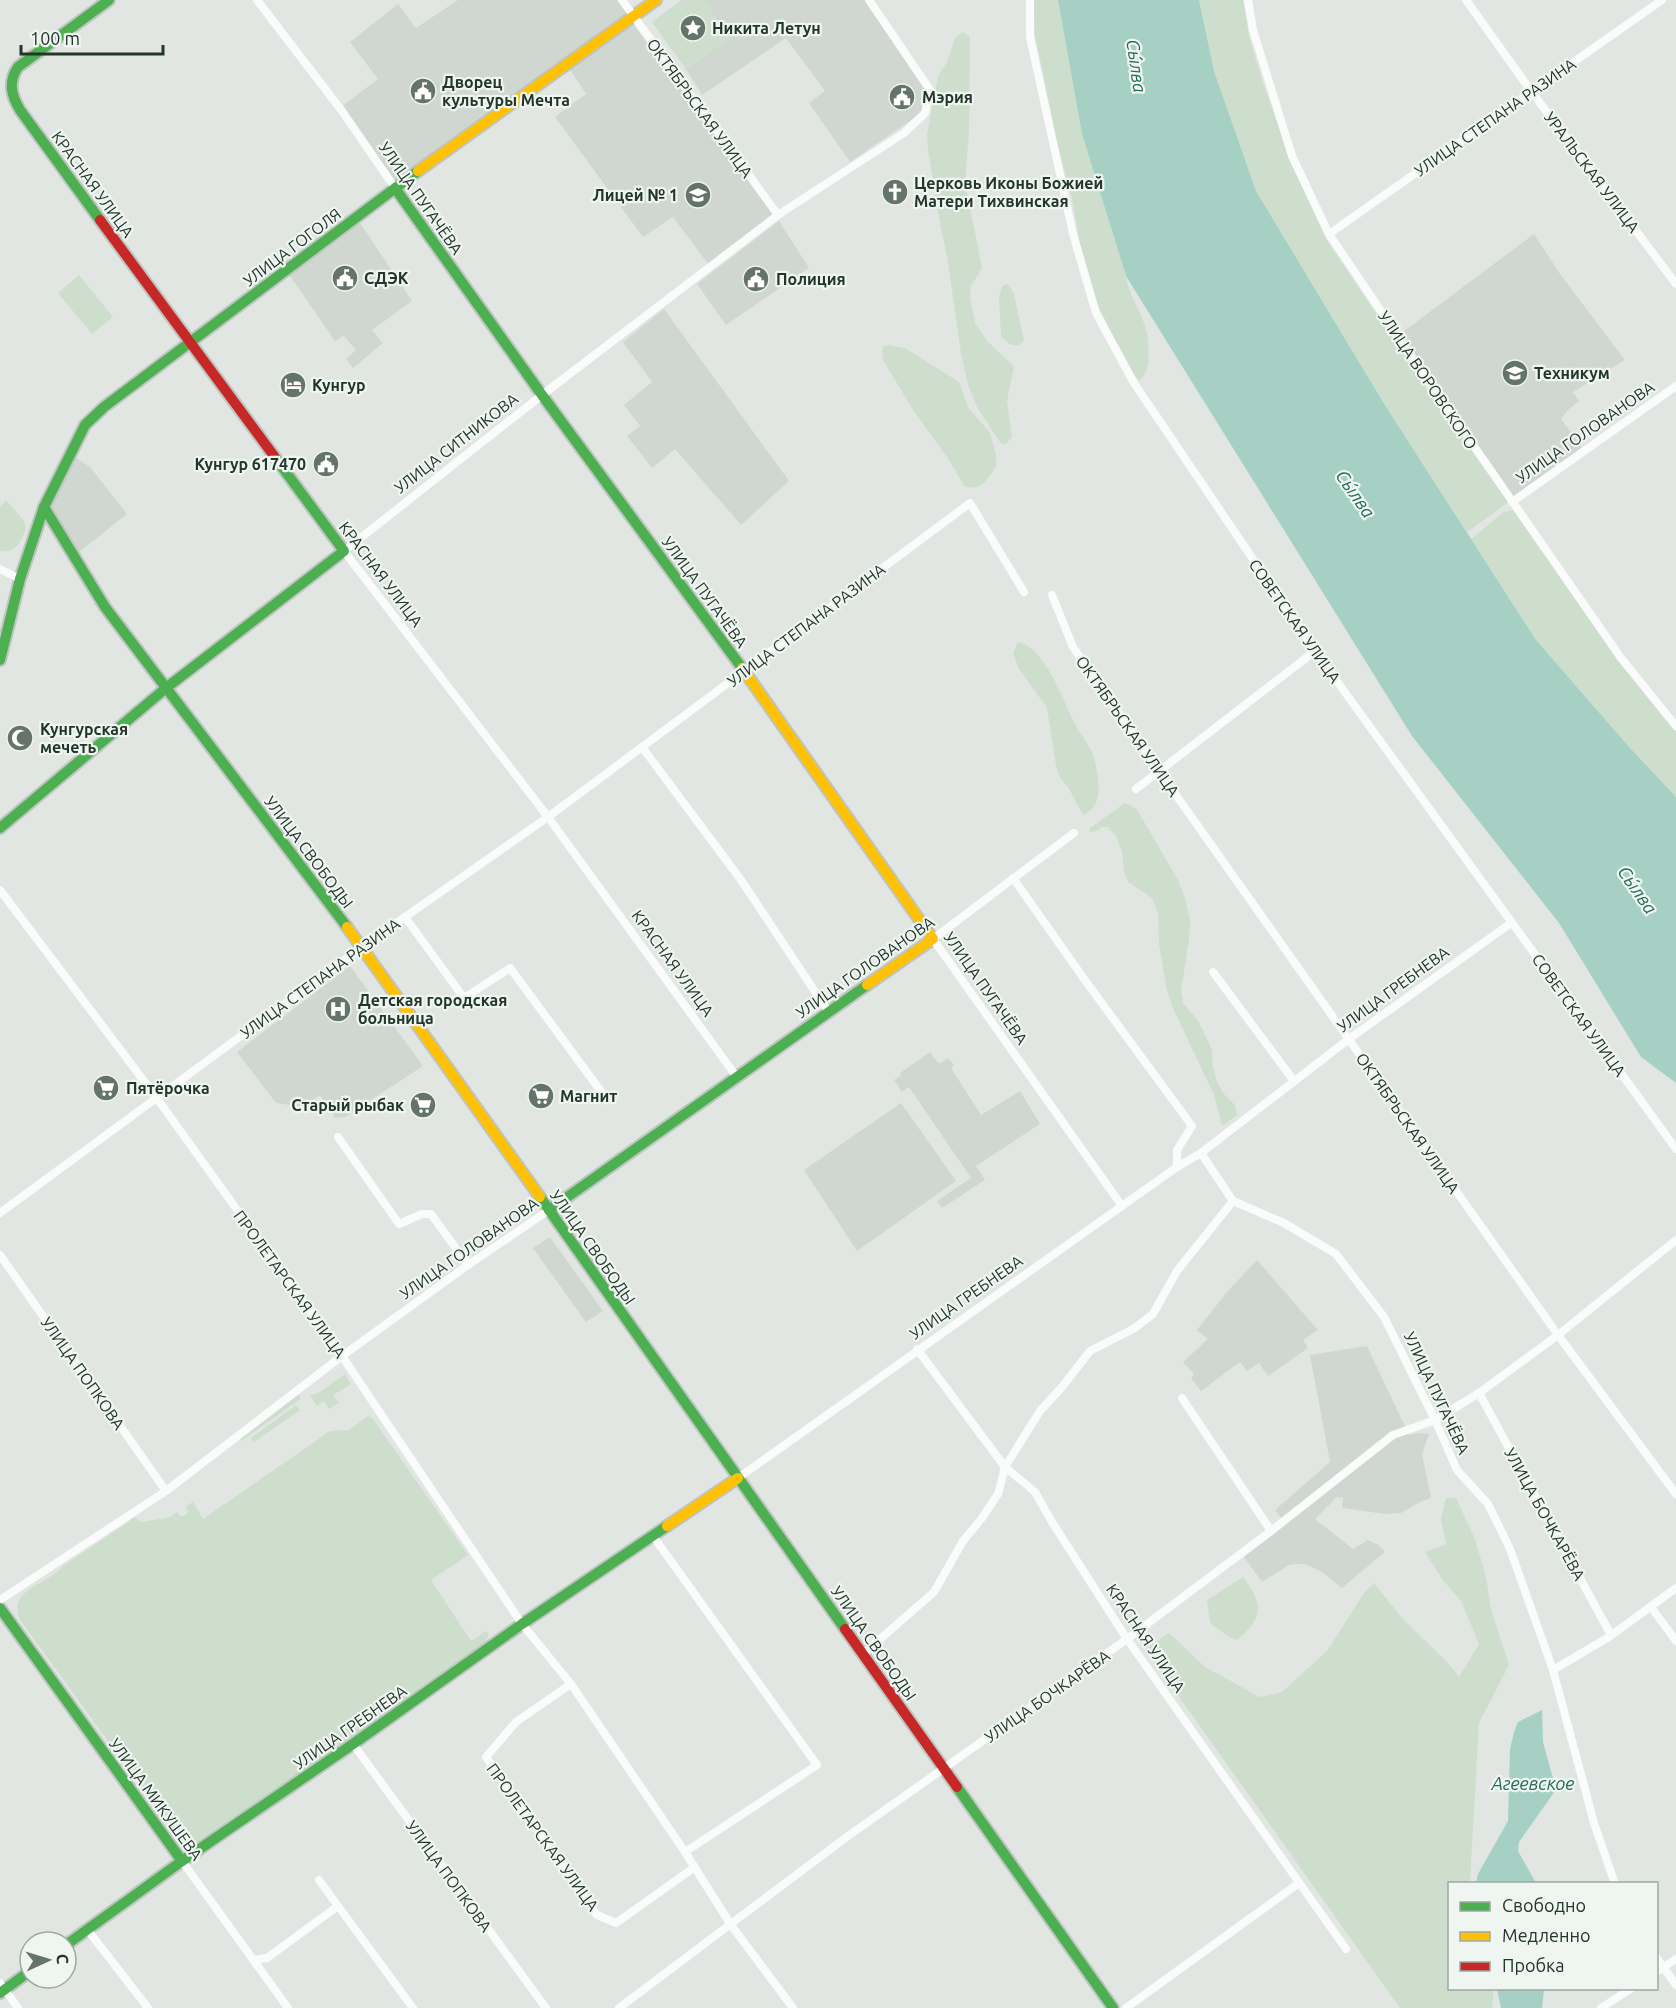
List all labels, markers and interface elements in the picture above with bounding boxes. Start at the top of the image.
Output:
place icon: Никита Летун [678,13,708,43]
scale bar [21,18,164,56]
place label: Никита Летун [712,19,821,37]
text: 100 m [30,28,80,48]
street label: ОКТЯБРЬСКАЯ УЛИЦА [644,35,757,181]
water label: Сы́лва [1123,38,1151,94]
street label: УЛИЦА СТЕПАНА РАЗИНА [1411,54,1580,180]
place label: Дворец культуры Мечта [442,73,570,109]
public building icon: Дворец культуры Мечта [408,76,438,106]
public building icon: Мэрия [887,82,917,112]
place label: Мэрия [922,88,973,106]
street label: УРАЛЬСКАЯ УЛИЦА [1541,108,1644,236]
street label: КРАСНАЯ УЛИЦА [48,127,138,241]
street label: УЛИЦА ПУГАЧЁВА [376,138,467,258]
place label: Церковь Иконы Божией Матери Тихвинская [914,174,1103,210]
church icon: Церковь Иконы Божией Матери Тихвинская [880,177,910,207]
school or university icon: Лицей № 1 [683,180,713,210]
place label: Лицей № 1 [593,186,678,204]
street label: УЛИЦА ГОГОЛЯ [240,204,344,290]
public building icon: СДЭК [330,263,360,293]
public building icon: Полиция [741,264,771,294]
place label: СДЭК [364,269,409,287]
place label: Полиция [776,270,846,288]
street label: УЛИЦА ВОРОВСКОГО [1375,307,1481,453]
school or university icon: Техникум [1500,358,1530,388]
place label: Техникум [1534,364,1610,382]
hotel icon: Кунгур [278,370,308,400]
place label: Кунгур [312,376,366,394]
street label: УЛИЦА ГОЛОВАНОВА [1512,377,1658,487]
street label: УЛИЦА СИТНИКОВА [391,389,522,497]
public building icon: Кунгур 617470 [311,449,341,479]
place label: Кунгур 617470 [195,455,306,473]
water label: Сы́лва [1332,466,1380,521]
street label: КРАСНАЯ УЛИЦА [336,518,427,631]
street label: УЛИЦА ПУГАЧЁВА [659,533,752,652]
street label: СОВЕТСКАЯ УЛИЦА [1245,556,1345,687]
street label: УЛИЦА СТЕПАНА РАЗИНА [724,560,889,690]
street label: ОКТЯБРЬСКАЯ УЛИЦА [1073,652,1184,800]
place label: Кунгурская мечеть [40,720,128,756]
mosque icon: Кунгурская мечеть [5,723,35,753]
street label: УЛИЦА СВОБОДЫ [261,792,357,912]
water label: Сы́лва [1614,862,1662,917]
street label: КРАСНАЯ УЛИЦА [628,906,718,1020]
street label: УЛИЦА ГОЛОВАНОВА [792,912,938,1022]
street label: УЛИЦА СТЕПАНА РАЗИНА [237,914,404,1042]
street label: УЛИЦА ПУГАЧЁВА [941,928,1032,1048]
street label: УЛИЦА ГРЕБНЕВА [1334,942,1453,1035]
street label: СОВЕТСКАЯ УЛИЦА [1529,950,1630,1080]
place label: Детская городская больница [358,991,507,1027]
hospital icon: Детская городская больница [323,994,353,1024]
street label: ОКТЯБРЬСКАЯ УЛИЦА [1353,1049,1464,1197]
supermarket icon: Пятёрочка [91,1073,121,1103]
place label: Пятёрочка [126,1079,210,1097]
supermarket icon: Магнит [526,1081,556,1111]
place label: Магнит [560,1087,617,1105]
supermarket icon: Старый рыбак [408,1090,438,1120]
place label: Старый рыбак [291,1096,404,1114]
street label: УЛИЦА СВОБОДЫ [547,1186,639,1308]
street label: УЛИЦА ГОЛОВАНОВА [396,1193,542,1303]
street label: ПРОЛЕТАРСКАЯ УЛИЦА [230,1207,350,1362]
street label: УЛИЦА ГРЕБНЕВА [906,1251,1026,1343]
street label: УЛИЦА ПОПКОВА [37,1313,129,1433]
street label: УЛИЦА ПУГАЧЁВА [1401,1329,1473,1458]
street label: УЛИЦА БОЧКАРЁВА [1501,1445,1589,1584]
street label: КРАСНАЯ УЛИЦА [1103,1580,1189,1696]
street label: УЛИЦА СВОБОДЫ [828,1582,920,1704]
street label: УЛИЦА БОЧКАРЁВА [981,1646,1113,1746]
street label: УЛИЦА ГРЕБНЕВА [290,1681,410,1773]
street label: УЛИЦА МИКУШЕВА [106,1735,207,1864]
street label: ПРОЛЕТАРСКАЯ УЛИЦА [483,1760,603,1915]
water label: Агеевское [1491,1773,1574,1793]
street label: УЛИЦА ПОПКОВА [403,1817,496,1936]
legend [1448,1882,1658,1990]
text: Свободно [1502,1895,1586,1915]
text: Медленно [1502,1925,1591,1945]
north arrow [18,1930,78,1990]
text: С [54,1953,72,1965]
text: Пробка [1502,1955,1565,1975]

